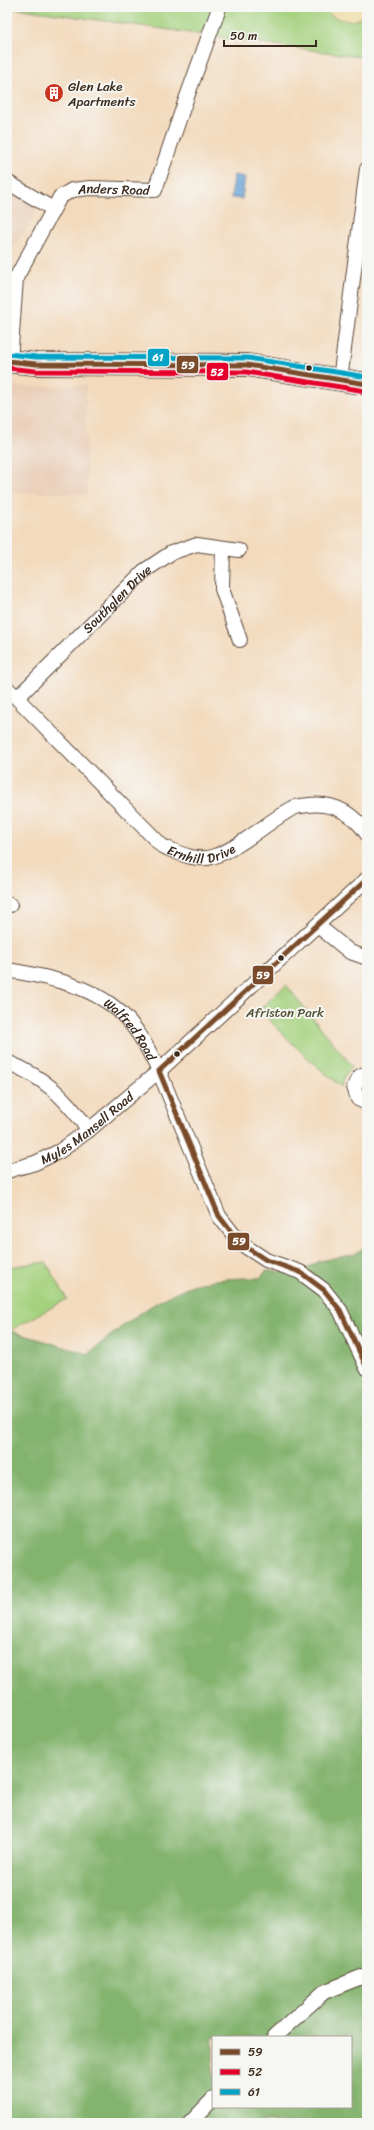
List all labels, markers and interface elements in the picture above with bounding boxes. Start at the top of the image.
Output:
scale bar [224,22,316,48]
text: 50 m [230,25,257,47]
place label: Glen Lake Apartments [67,75,136,113]
building icon: Glen Lake Apartments [43,82,65,104]
street label: Anders Road [76,176,151,201]
line badge: 61 [147,348,170,367]
text: 61 [152,348,164,367]
line badge: 59 [176,355,199,374]
text: 59 [181,356,195,375]
line badge: 52 [206,362,229,381]
text: 52 [210,363,224,382]
unlabelled marker [304,363,314,373]
street label: Southglen Drive [77,558,156,638]
street label: Ernhill Drive [164,837,240,870]
unlabelled marker [276,953,286,963]
line badge: 59 [252,965,274,985]
text: 59 [256,966,270,985]
street label: Walfred Road [99,991,164,1065]
park label: Afriston Park [245,1001,324,1024]
unlabelled marker [172,1049,182,1059]
street label: Myles Mansell Road [36,1085,140,1170]
line badge: 59 [227,1232,250,1251]
text: 59 [232,1232,246,1251]
legend [212,2036,352,2108]
text: 59 [248,2041,263,2063]
text: 52 [248,2061,262,2083]
text: 61 [248,2081,260,2103]

